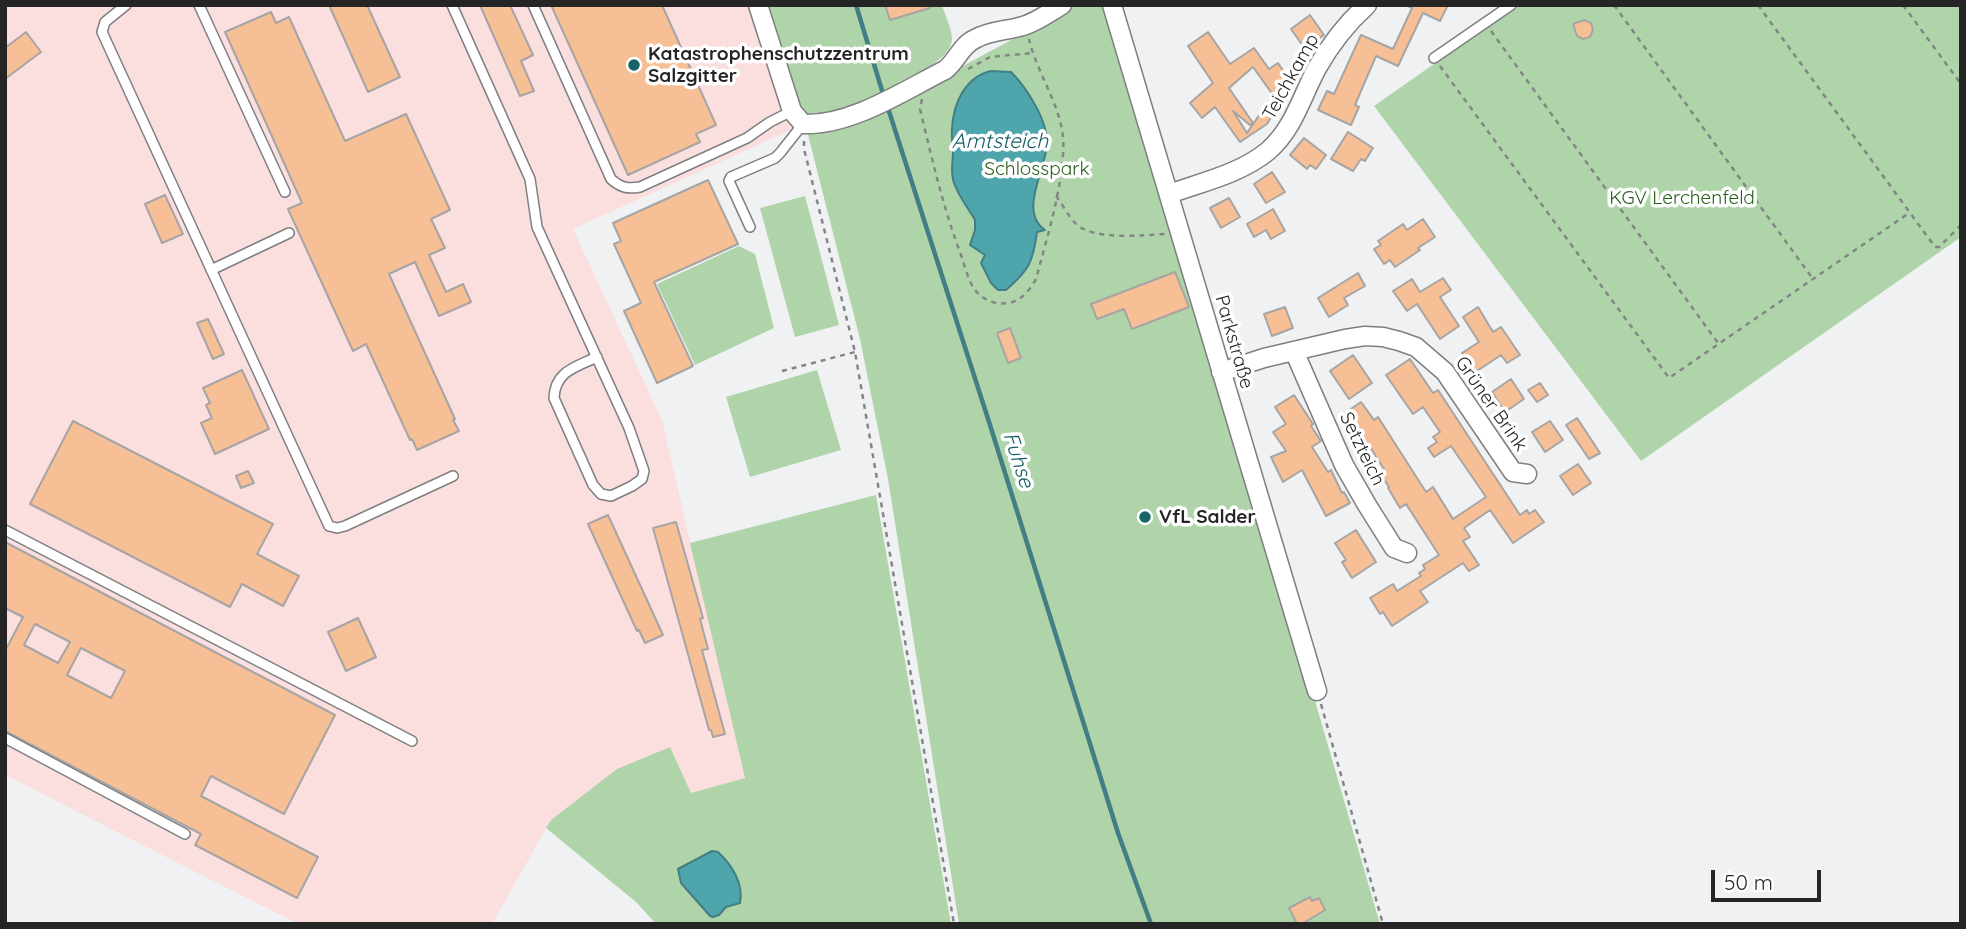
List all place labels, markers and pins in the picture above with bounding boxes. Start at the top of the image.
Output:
place label: Katastrophenschutzzentrum Salzgitter [648,43,909,87]
marker: Katastrophenschutzzentrum Salzgitter [626,57,642,73]
place label: VfL Salder [1159,506,1256,528]
marker: VfL Salder [1137,509,1153,525]

